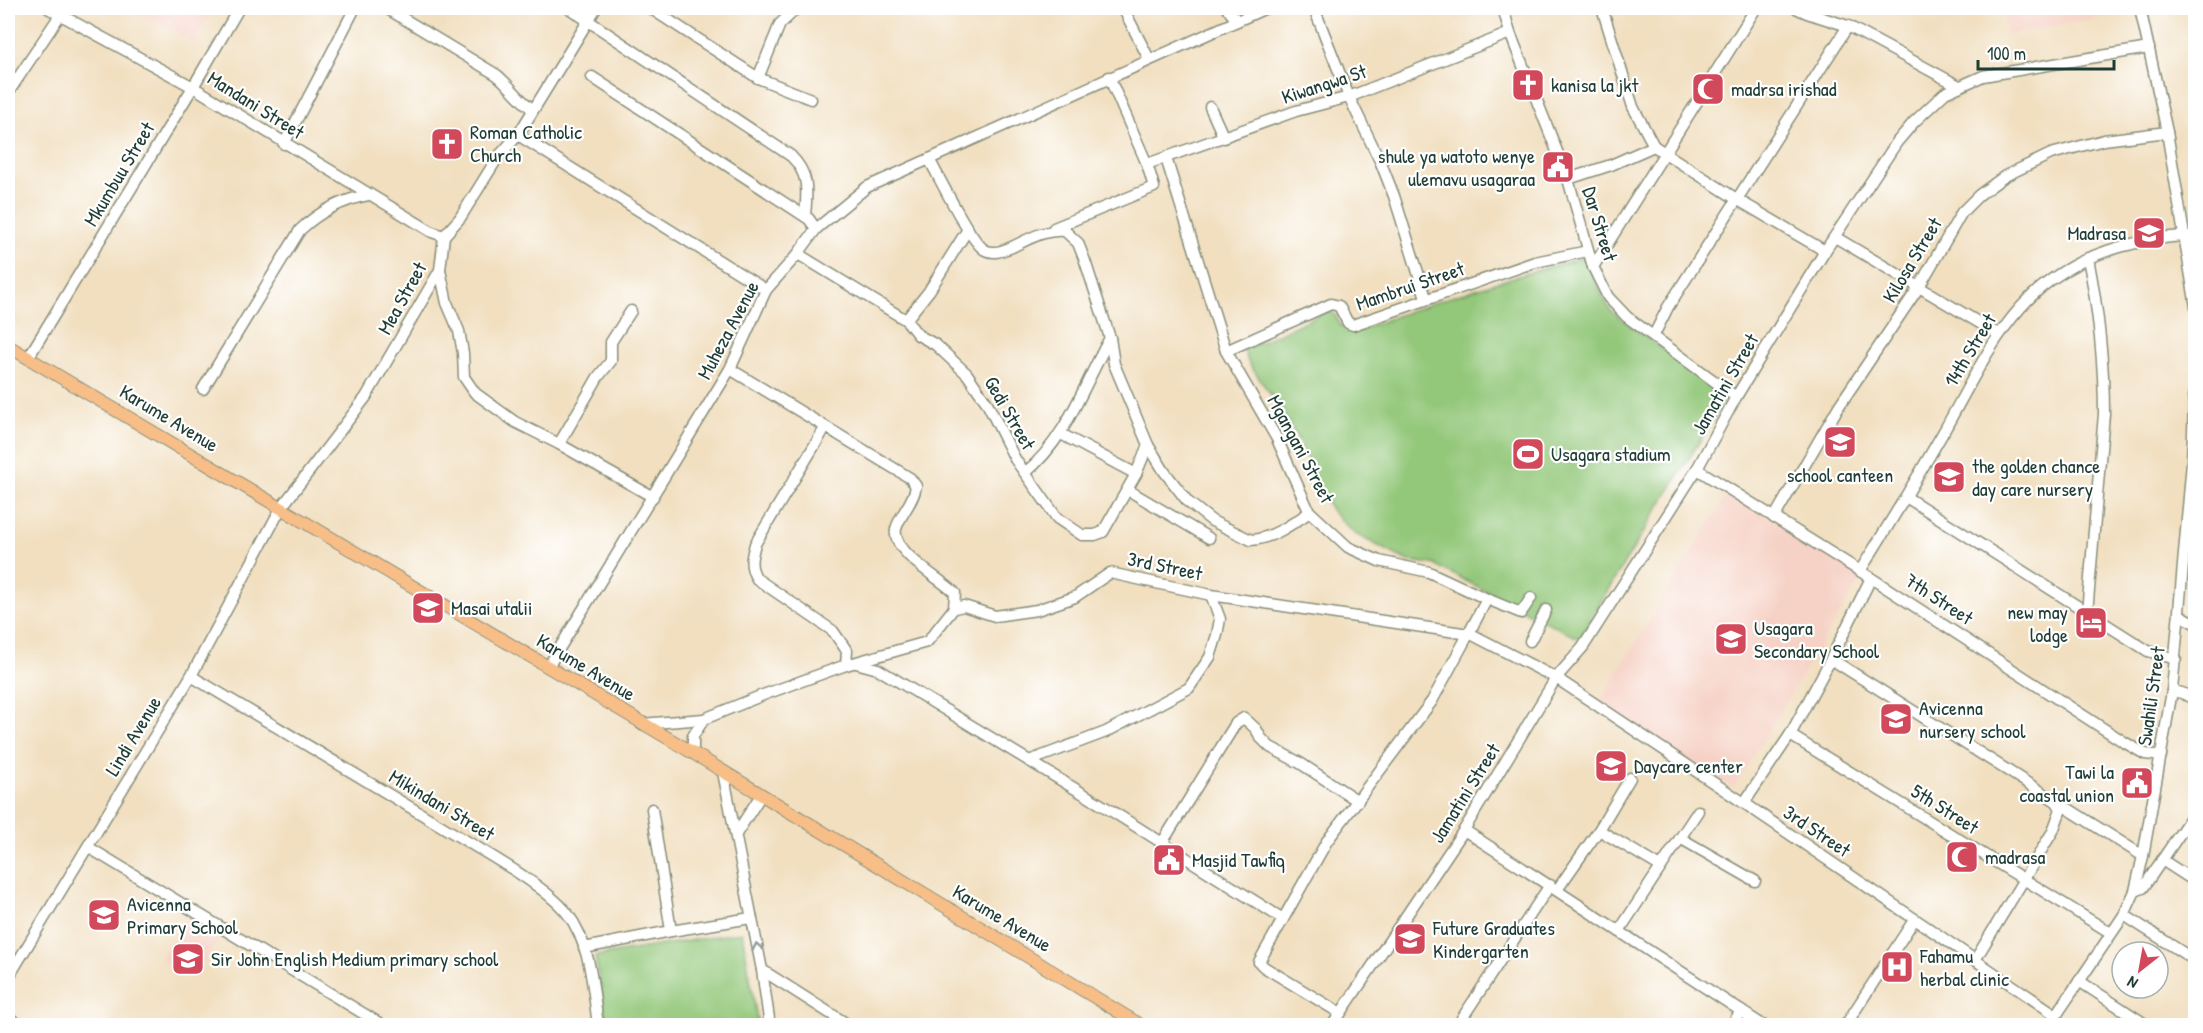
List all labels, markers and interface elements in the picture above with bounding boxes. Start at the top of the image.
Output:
scale bar [1978,33,2114,71]
text: 100 m [1987,41,2026,66]
street label: Kiwangwa St [1278,57,1371,110]
street label: Mandani Street [203,64,311,146]
church icon: kanisa la jkt [1510,67,1546,103]
place label: kanisa la jkt [1551,71,1640,98]
mosque icon: madrsa irishad [1690,71,1726,107]
place label: madrsa irishad [1731,75,1837,102]
street label: Mkumbuu Street [77,116,161,231]
place label: Roman Catholic Church [470,118,582,168]
church icon: Roman Catholic Church [429,126,465,162]
place label: shule ya watoto wenye ulemavu usagaraa [1378,142,1535,192]
public building icon: shule ya watoto wenye ulemavu usagaraa [1540,149,1576,185]
street label: Dar Street [1576,183,1625,265]
street label: Kilosa Street [1876,211,1948,307]
school or university icon: Madrasa [2131,215,2167,251]
place label: Madrasa [2067,219,2126,246]
street label: Mambrui Street [1352,254,1469,317]
street label: Mea Street [371,256,433,339]
street label: Muheza Avenue [690,276,765,384]
street label: 14th Street [1937,307,2003,391]
street label: Jamatini Street [1685,327,1765,439]
street label: Gedi Street [978,371,1043,456]
street label: Karume Avenue [115,377,224,458]
street label: Mgangani Street [1262,390,1342,509]
school or university icon: school canteen [1822,424,1858,460]
sports icon: Usagara stadium [1510,436,1546,472]
place label: Usagara stadium [1551,440,1671,467]
place label: the golden chance day care nursery [1972,452,2100,502]
school or university icon: the golden chance day care nursery [1931,459,1967,495]
place label: school canteen [1787,461,1893,488]
street label: 3rd Street [1125,544,1206,587]
street label: 7th Street [1900,566,1980,631]
school or university icon: Masai utalii [410,590,446,626]
place label: Masai utalii [451,594,532,621]
place label: new may lodge [2007,598,2068,648]
hotel icon: new may lodge [2073,605,2109,641]
place label: Usagara Secondary School [1754,614,1880,664]
school or university icon: Usagara Secondary School [1713,621,1749,657]
street label: Karume Avenue [532,626,641,707]
street label: Swahili Street [2130,643,2171,747]
street label: Lindi Avenue [98,691,167,781]
place label: Avicenna nursery school [1919,694,2026,744]
school or university icon: Avicenna nursery school [1878,701,1914,737]
street label: Jamatini Street [1423,737,1506,848]
school or university icon: Daycare center [1593,748,1629,784]
place label: Daycare center [1634,752,1743,779]
place label: Tawi la coastal union [2019,758,2114,808]
street label: Mikindani Street [385,762,501,847]
public building icon: Tawi la coastal union [2119,765,2155,801]
street label: 5th Street [1906,777,1985,840]
street label: 3rd Street [1778,798,1857,864]
mosque icon: madrasa [1944,839,1980,875]
public building icon: Masjid Tawfiq [1151,842,1187,878]
place label: madrasa [1985,843,2045,870]
place label: Masjid Tawfiq [1192,846,1285,873]
street label: Karume Avenue [948,877,1057,958]
place label: Avicenna Primary School [127,890,238,940]
school or university icon: Avicenna Primary School [86,897,122,933]
place label: Future Graduates Kindergarten [1432,914,1555,964]
school or university icon: Future Graduates Kindergarten [1392,921,1428,957]
north arrow [2110,940,2170,1000]
school or university icon: Sir John English Medium primary school [170,941,206,977]
one-way arrow [751,942,764,952]
place label: Fahamu herbal clinic [1919,942,2009,992]
place label: Sir John English Medium primary school [211,945,499,972]
hospital icon: Fahamu herbal clinic [1879,949,1915,985]
text: N [2123,971,2142,994]

